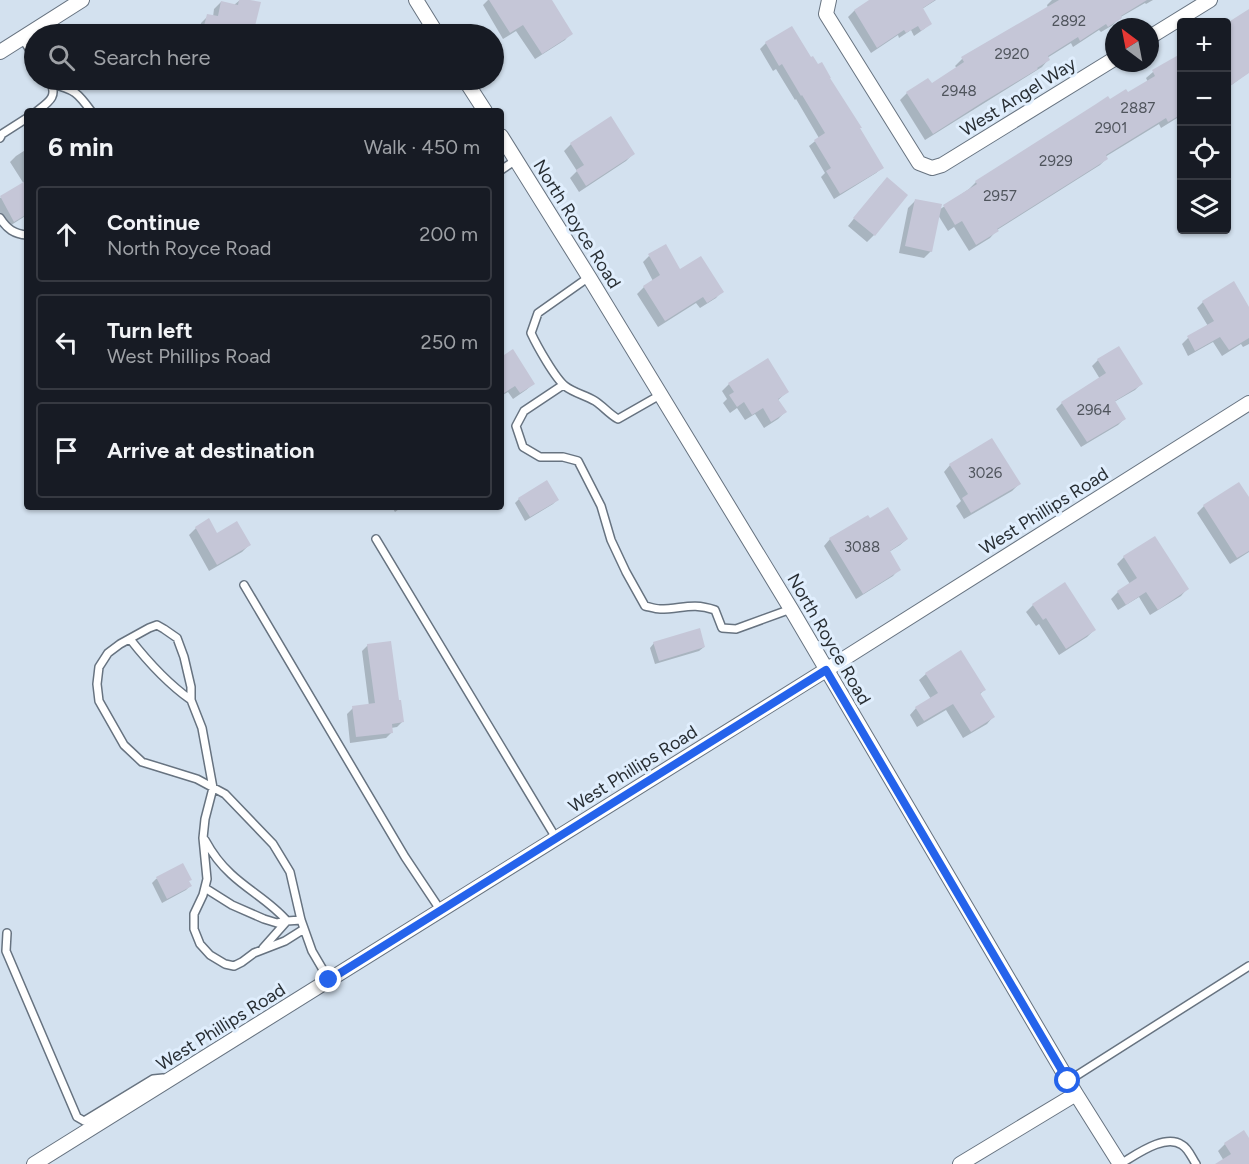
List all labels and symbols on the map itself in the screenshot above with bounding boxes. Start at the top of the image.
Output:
house number: 2892 [1052,12,1086,30]
north arrow [1105,18,1159,72]
house number: 2920 [995,45,1029,63]
street label: West Angel Way [956,52,1080,141]
house number: 2948 [941,82,977,100]
house number: 2887 [1121,99,1155,117]
house number: 2901 [1095,119,1127,137]
house number: 2929 [1039,152,1073,170]
street label: North Royce Road [528,155,626,293]
house number: 2957 [983,187,1017,205]
house number: 2964 [1077,401,1111,419]
street label: West Phillips Road [976,463,1112,559]
house number: 3026 [968,464,1003,482]
house number: 3088 [844,538,880,556]
street label: North Royce Road [782,569,876,709]
street label: West Phillips Road [565,721,701,817]
route end [315,966,341,992]
street label: West Phillips Road [153,979,289,1075]
route start [1054,1067,1080,1093]

